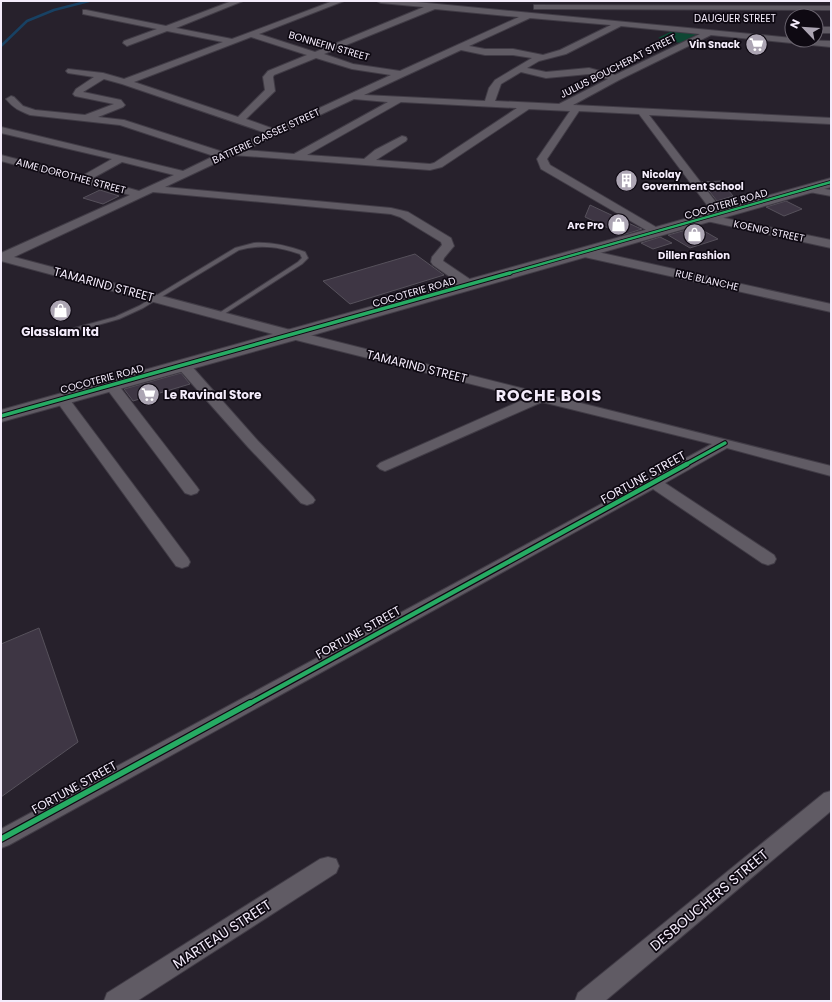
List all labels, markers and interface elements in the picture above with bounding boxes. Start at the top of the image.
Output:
north arrow [784,8,824,48]
street label: DAUGUER STREET [694,11,777,26]
text: N [786,17,804,31]
street label: BONNEFIN STREET [287,27,372,65]
street label: JULIUS BOUCHERAT STREET [557,30,679,102]
supermarket icon: Vin Snack [743,31,769,57]
place label: Vin Snack [689,37,741,52]
street label: BATTERIE CASSEE STREET [210,104,323,168]
street label: AIME DOROTHEE STREET [15,154,128,198]
building icon: Nicolay Government School [613,167,639,193]
place label: Nicolay Government School [642,167,744,194]
street label: COCOTERIE ROAD [683,185,769,223]
shop icon: Arc Pro [606,212,632,238]
street label: KOENIG STREET [732,216,806,246]
place label: Arc Pro [567,218,605,233]
shop icon: Dillen Fashion [681,222,707,248]
place label: Dillen Fashion [658,248,730,263]
street label: TAMARIND STREET [52,262,156,306]
street label: RUE BLANCHE [674,265,740,295]
street label: COCOTERIE ROAD [371,273,457,311]
shop icon: Glasslam ltd [47,297,73,323]
place label: Glasslam ltd [21,323,99,340]
street label: TAMARIND STREET [365,345,470,387]
street label: COCOTERIE ROAD [59,361,145,397]
supermarket icon: Le Ravinal Store [135,381,161,407]
district label: ROCHE BOIS [496,384,602,407]
place label: Le Ravinal Store [164,386,262,403]
street label: FORTUNE STREET [597,446,689,507]
street label: FORTUNE STREET [312,601,404,662]
street label: FORTUNE STREET [28,756,120,817]
street label: DESBOUCHERS STREET [646,844,773,955]
street label: MARTEAU STREET [169,894,275,973]

